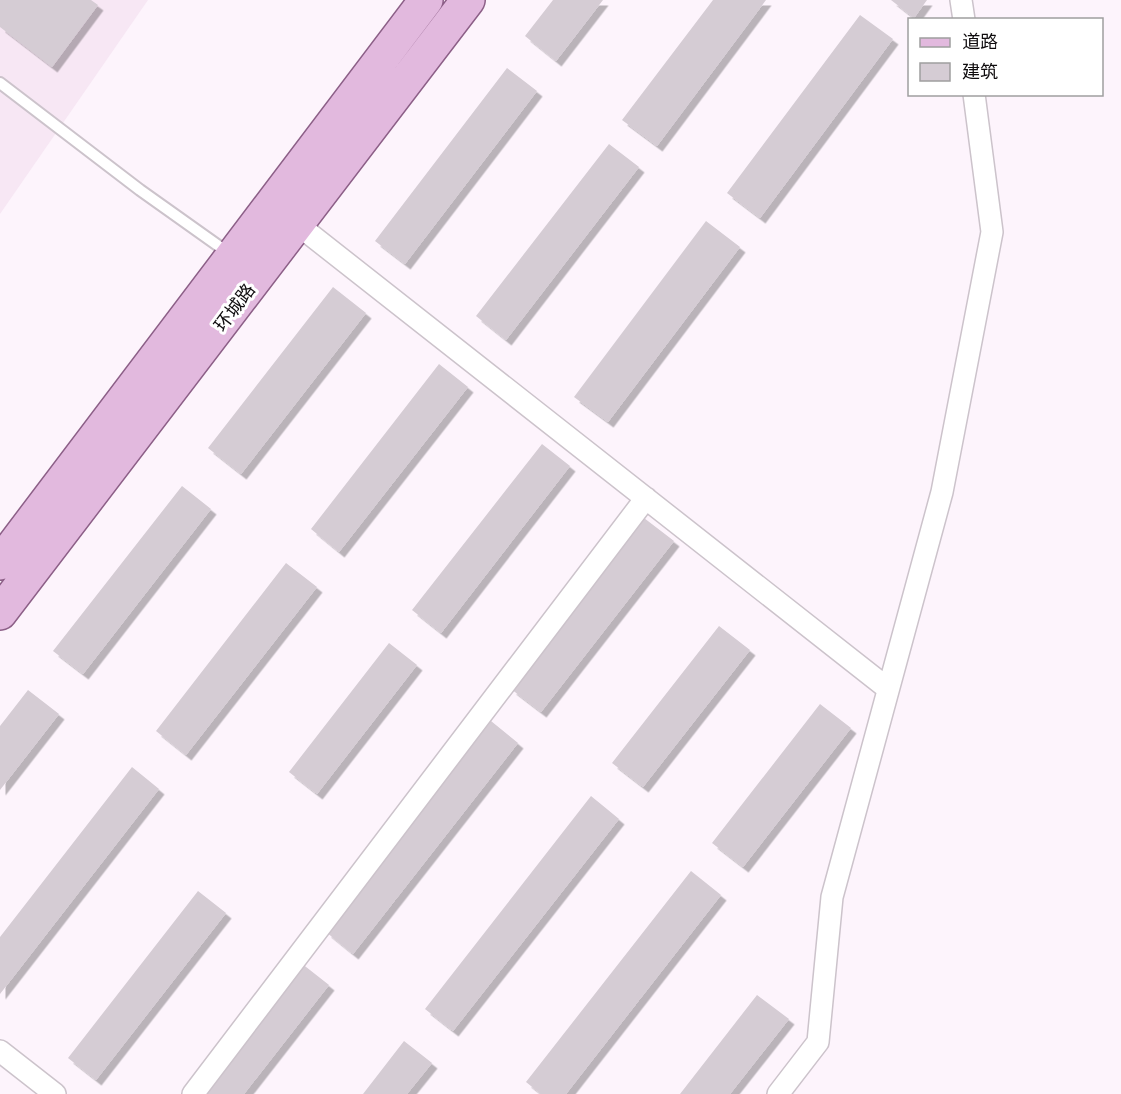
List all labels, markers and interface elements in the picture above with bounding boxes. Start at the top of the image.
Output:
legend [908,18,1103,96]
text: 道路 [962,30,998,52]
text: 建筑 [962,60,998,82]
street label: 环城路 [209,279,259,335]

